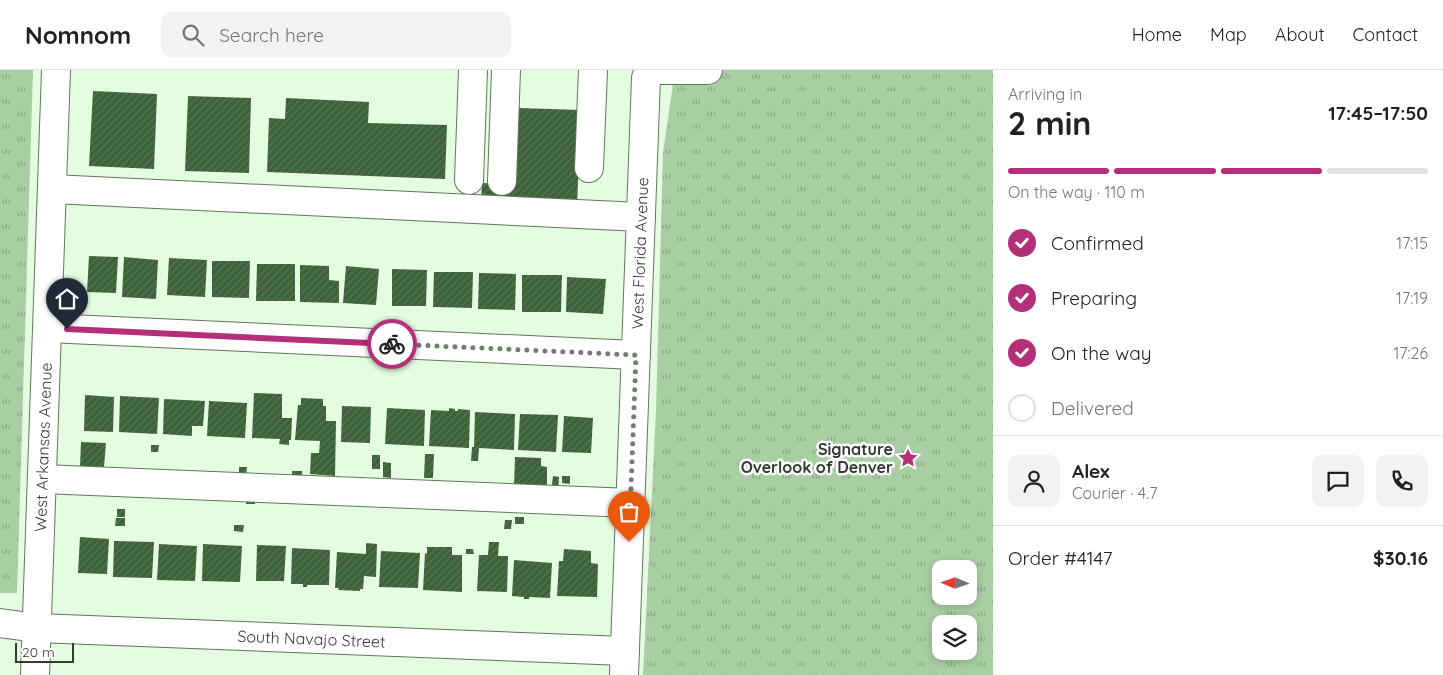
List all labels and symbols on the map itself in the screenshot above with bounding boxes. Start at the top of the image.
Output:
street label: West Florida Avenue [627,177,652,330]
pin [46,278,88,329]
courier [367,319,417,369]
street label: West Arkansas Avenue [30,362,56,532]
place label: Signature Overlook of Denver [741,439,893,477]
place icon: Signature Overlook of Denver [897,447,919,469]
pin [608,491,650,542]
north arrow [932,560,978,605]
street label: South Navajo Street [237,626,386,652]
scale bar [15,640,74,663]

